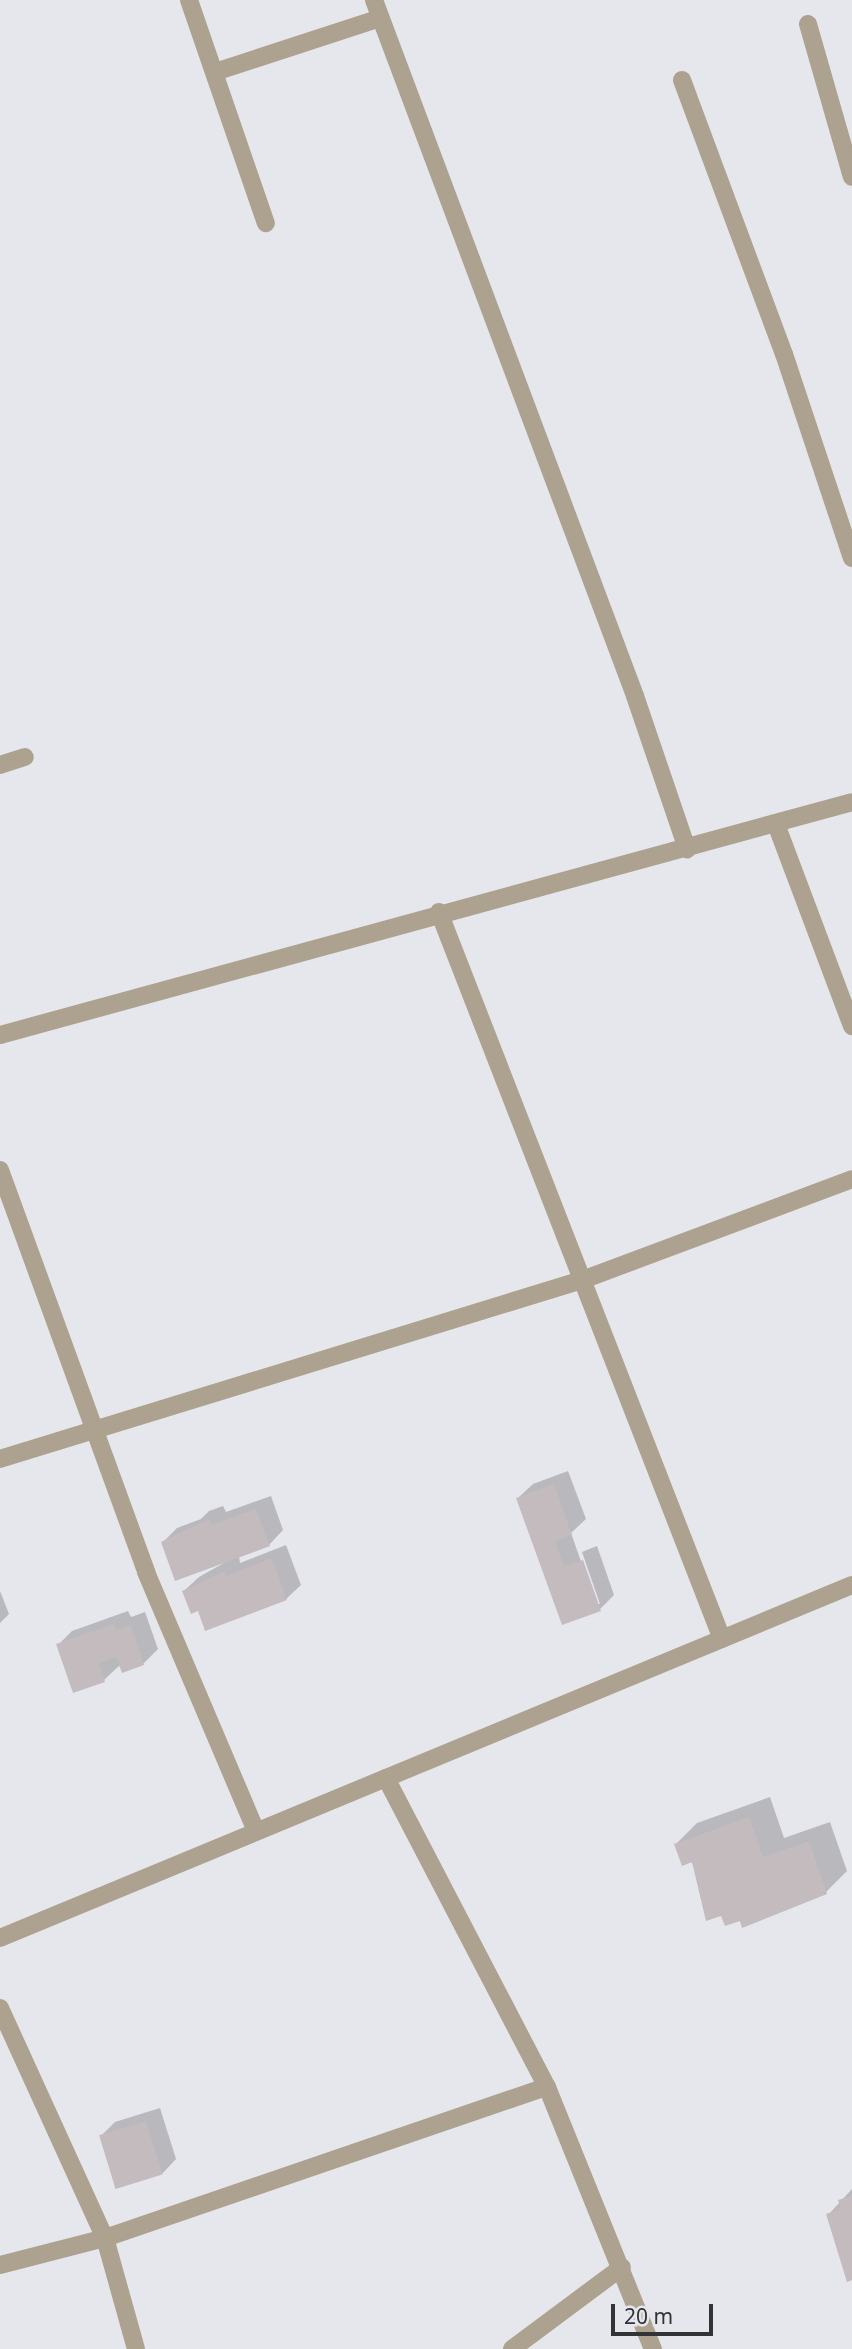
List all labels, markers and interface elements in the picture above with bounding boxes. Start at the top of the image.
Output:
scale bar [614,2290,716,2334]
text: 20 m [624,2302,673,2330]

